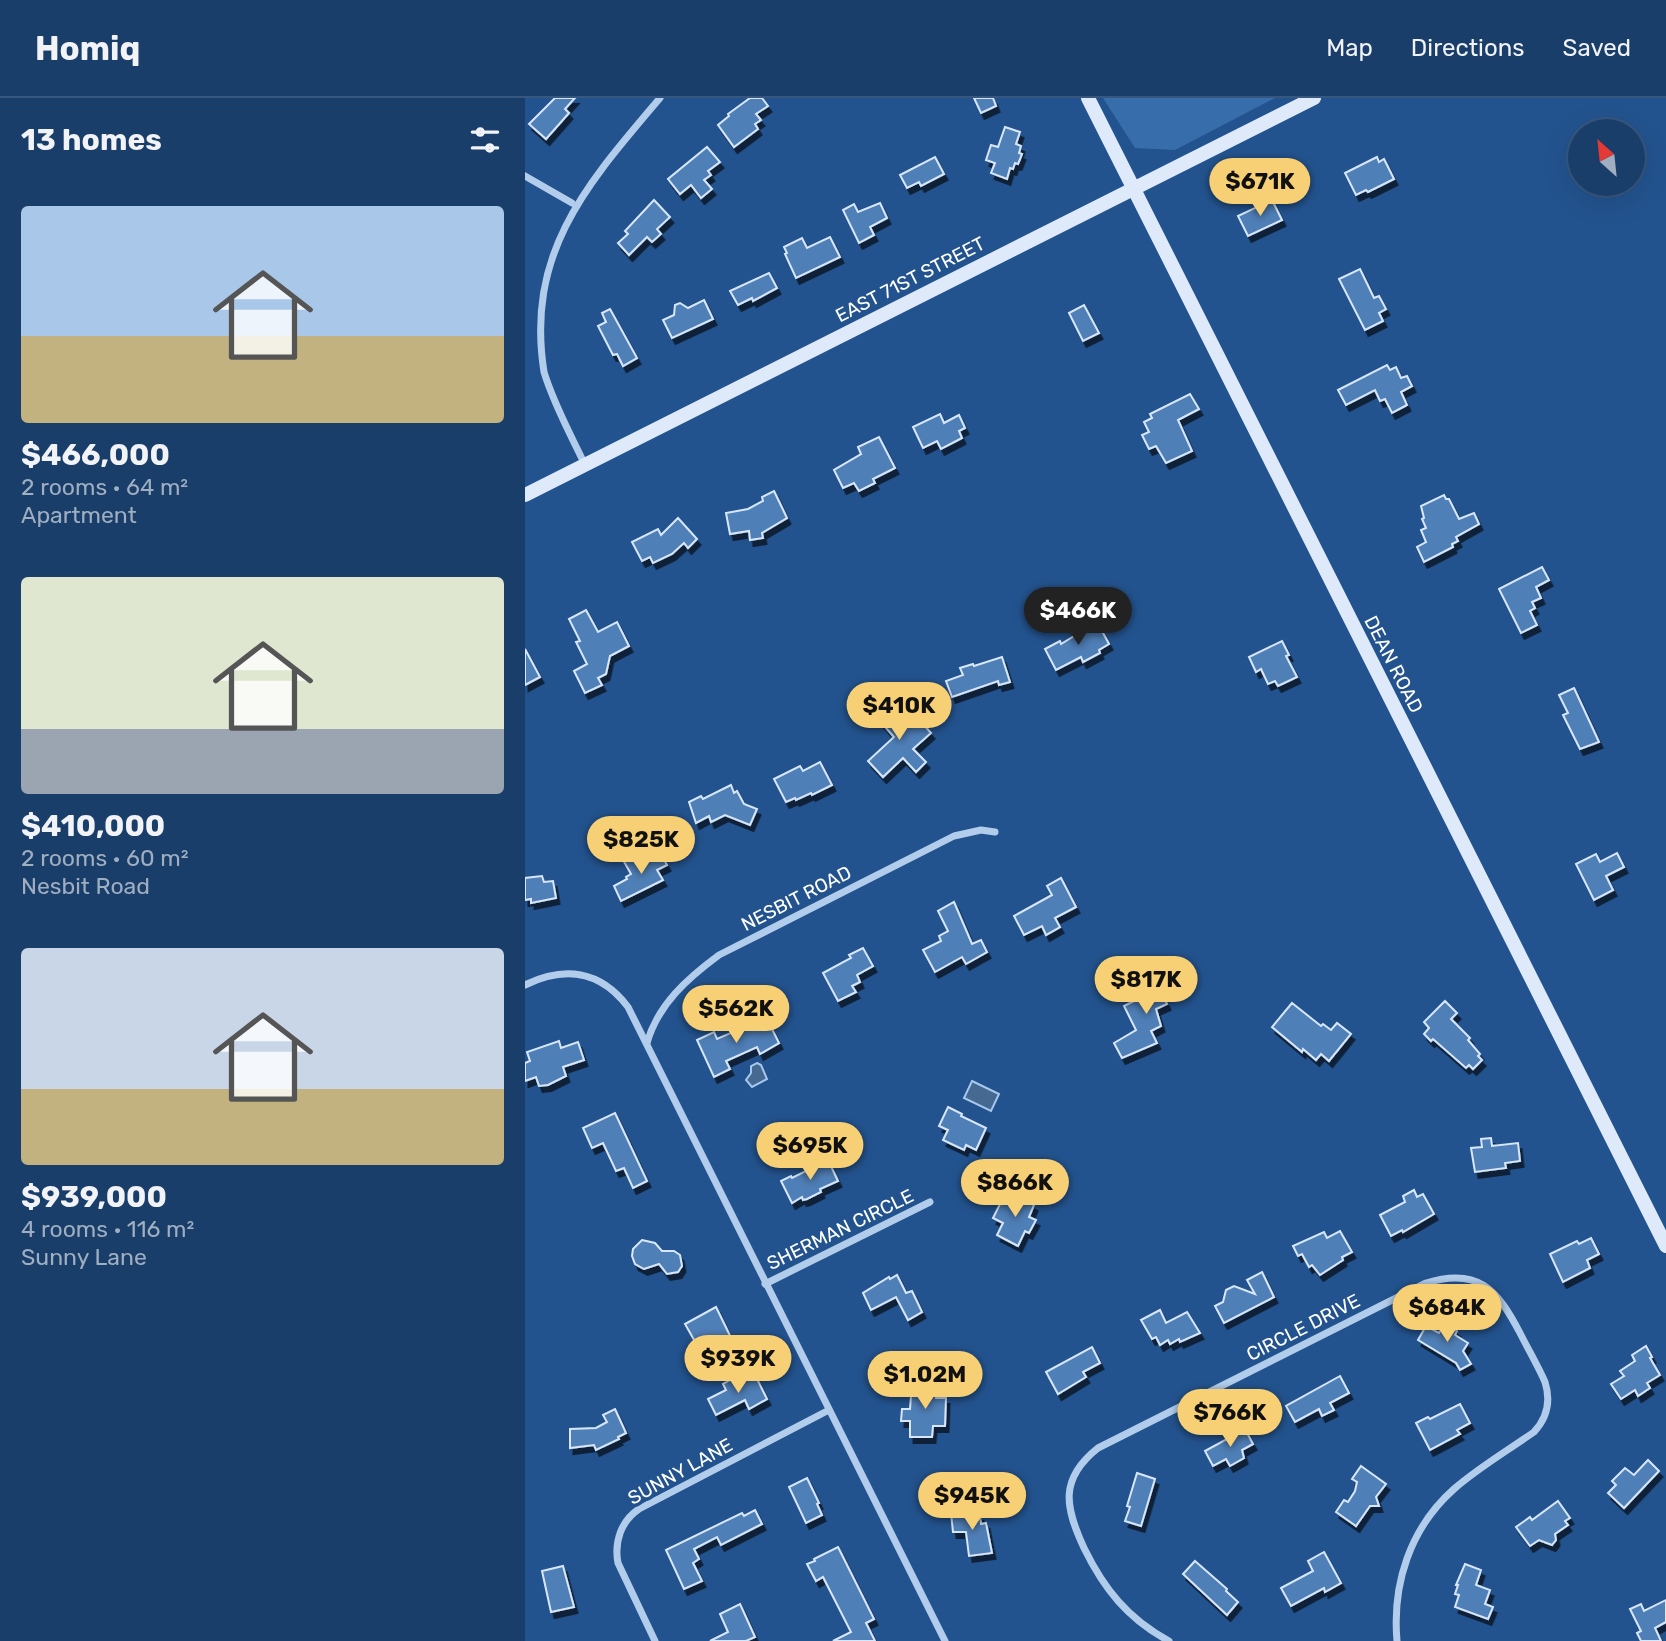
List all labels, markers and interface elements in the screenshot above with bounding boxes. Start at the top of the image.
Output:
text: Homiq [35,29,140,68]
text: Map [1326,34,1373,62]
text: Directions [1411,34,1524,62]
text: Saved [1562,34,1631,62]
north arrow [1568,119,1645,196]
map controls [1568,119,1645,196]
icon: filters [466,121,504,159]
text: 13 homes [21,122,162,158]
pin: $671K [1211,158,1309,218]
text: $671K [1225,167,1295,195]
street label: EAST 71ST STREET [832,232,989,327]
icon: home [200,252,326,378]
text: $466,000 [21,437,170,473]
text: 2 rooms · 64 m² [21,473,188,501]
text: Apartment [21,501,137,529]
pin: $466K [1029,588,1127,647]
text: $466K [1040,596,1116,624]
street label: DEAN ROAD [1359,612,1428,717]
icon: home [200,623,326,749]
pin: $410K [850,682,948,742]
text: $410K [863,691,935,719]
text: $410,000 [21,808,165,844]
pin: $825K [592,816,690,876]
text: $825K [603,825,679,853]
text: 2 rooms · 60 m² [21,844,189,872]
street label: NESBIT ROAD [737,861,855,936]
text: Nesbit Road [21,872,150,900]
pin: $817K [1097,956,1195,1016]
text: $817K [1111,965,1181,993]
pin: $562K [687,986,785,1045]
icon: home [200,994,326,1120]
text: $562K [698,994,774,1022]
pin: $695K [761,1122,859,1182]
text: $695K [772,1131,848,1159]
pin: $866K [966,1160,1064,1219]
text: $866K [977,1168,1053,1196]
text: $939,000 [21,1179,167,1215]
street label: SHERMAN CIRCLE [763,1184,917,1275]
text: 4 rooms · 116 m² [21,1215,194,1243]
text: Sunny Lane [21,1243,147,1271]
pin: $684K [1398,1284,1496,1344]
street label: CIRCLE DRIVE [1243,1289,1364,1366]
text: $684K [1409,1293,1485,1321]
pin: $939K [689,1336,787,1395]
text: $939K [700,1344,776,1372]
pin: $1.02M [868,1352,982,1411]
text: $1.02M [884,1360,966,1388]
pin: $766K [1181,1390,1279,1449]
text: $766K [1193,1398,1267,1426]
street label: SUNNY LANE [624,1433,737,1510]
pin: $945K [923,1472,1021,1532]
text: $945K [934,1481,1010,1509]

